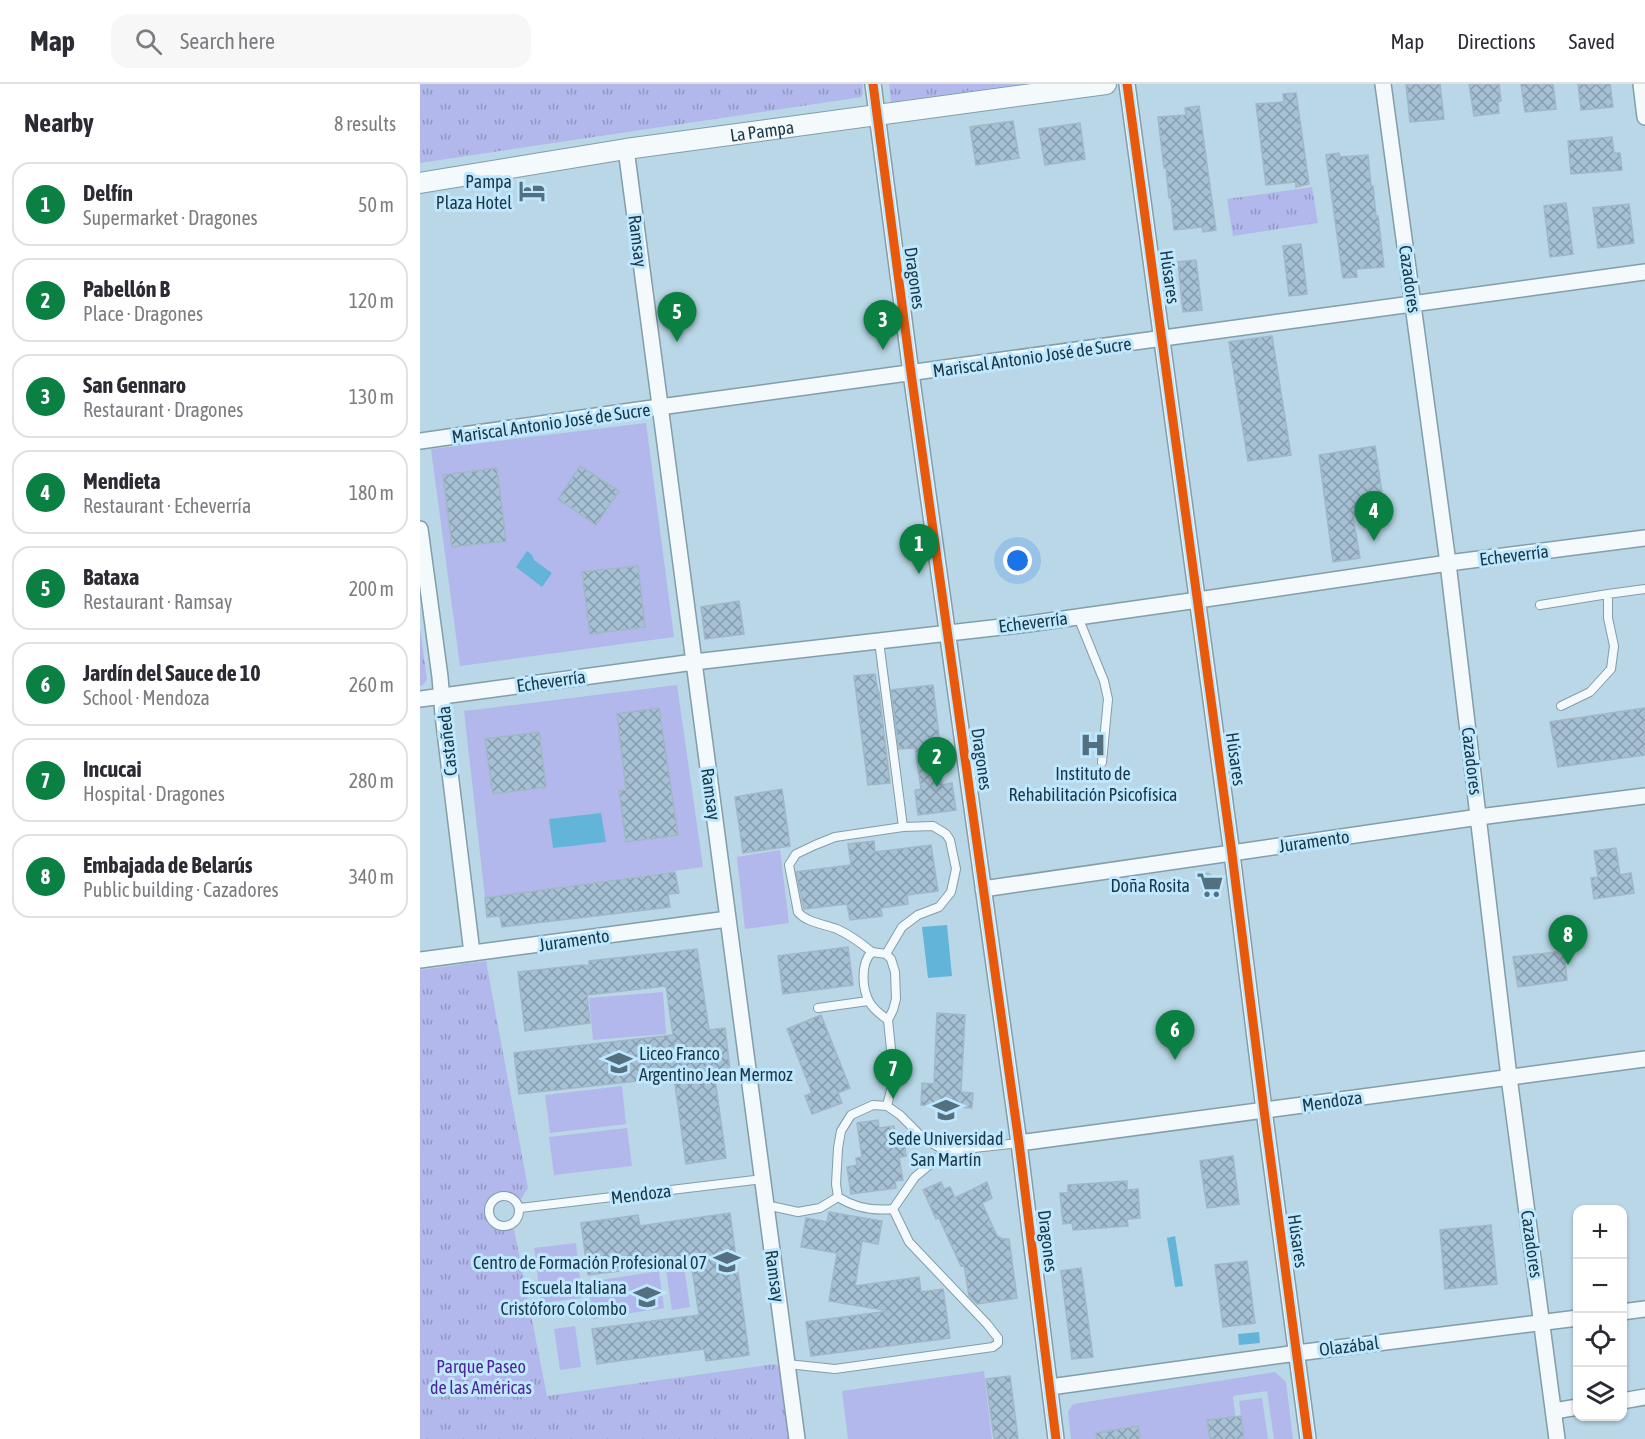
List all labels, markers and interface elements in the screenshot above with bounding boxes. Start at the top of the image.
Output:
search box [111,14,531,68]
text: Map [30,25,75,57]
icon: search [132,25,165,58]
text: Search here [180,28,275,54]
text: Map [1390,29,1424,53]
text: Directions [1457,29,1536,53]
text: Saved [1569,29,1615,53]
text: Nearby [24,108,94,138]
text: 8 results [334,112,396,135]
street label: La Pampa [729,116,795,145]
place label: Pampa Plaza Hotel [436,171,512,213]
hotel icon: Pampa Plaza Hotel [517,176,547,206]
text: Delfín [83,180,133,206]
text: 1 [41,193,50,216]
text: 50 m [358,193,394,216]
text: Supermarket · Dragones [83,206,258,229]
street label: Ramsay [624,214,652,268]
street label: Cazadores [1395,244,1425,314]
street label: Dragones [900,246,930,310]
street label: Húsares [1156,249,1184,305]
text: Pabellón B [83,276,170,302]
text: 2 [41,289,50,312]
text: 120 m [349,289,394,312]
pin: 5 [658,292,696,342]
pin: 3 [864,300,902,350]
text: Place · Dragones [83,302,203,325]
street label: Mariscal Antonio José de Sucre [931,333,1133,381]
text: San Gennaro [83,372,186,398]
text: 3 [41,385,50,408]
text: 130 m [349,385,394,408]
text: Restaurant · Dragones [83,398,243,421]
street label: Mariscal Antonio José de Sucre [450,399,652,447]
text: Mendieta [83,468,160,494]
text: 4 [41,481,50,504]
text: 180 m [349,481,394,504]
pin: 4 [1354,492,1394,541]
text: Restaurant · Echeverría [83,494,251,517]
pin: 1 [900,524,938,574]
street label: Echeverría [1478,540,1550,570]
your location [1003,546,1032,575]
text: Bataxa [83,564,139,590]
text: 5 [41,577,50,600]
text: 200 m [349,577,394,600]
text: Restaurant · Ramsay [83,590,232,613]
street label: Echeverría [997,607,1069,637]
text: Jardín del Sauce de 10 [83,660,261,686]
street label: Echeverría [515,666,587,696]
text: 6 [41,673,50,696]
text: 260 m [349,673,394,696]
text: School · Mendoza [83,686,210,709]
street label: Castañeda [433,705,461,777]
street label: Cazadores [1457,726,1487,796]
street label: Dragones [967,727,997,791]
hospital icon: Instituto de Rehabilitación Psicofísica [1078,730,1108,760]
street label: Húsares [1222,731,1250,787]
pin: 2 [918,738,956,787]
text: Incucai [83,756,141,782]
place label: Instituto de Rehabilitación Psicofísica [1009,763,1177,805]
street label: Ramsay [697,767,725,821]
text: 7 [41,769,50,792]
text: 280 m [349,769,394,792]
text: Hospital · Dragones [83,782,225,805]
street label: Juramento [1277,826,1351,856]
text: Embajada de Belarús [83,852,253,878]
text: 8 [41,865,50,888]
text: 340 m [349,865,394,888]
supermarket icon: Doña Rosita [1195,870,1225,900]
place label: Doña Rosita [1110,875,1190,896]
text: Public building · Cazadores [83,878,279,901]
pin: 8 [1548,916,1588,965]
street label: Juramento [537,925,611,955]
pin: 6 [1156,1010,1194,1060]
place label: Liceo Franco Argentino Jean Mermoz [639,1043,793,1085]
school or university icon: Liceo Franco Argentino Jean Mermoz [604,1048,634,1078]
pin: 7 [874,1050,912,1099]
street label: Mendoza [1301,1086,1363,1116]
school or university icon: Sede Universidad San Martín [931,1095,961,1125]
place label: Sede Universidad San Martín [889,1128,1003,1170]
street label: Mendoza [610,1180,672,1208]
map controls [1573,1205,1627,1421]
button: + [1573,1205,1627,1259]
street label: Dragones [1034,1209,1062,1273]
street label: Cazadores [1517,1209,1547,1279]
street label: Húsares [1284,1213,1312,1269]
school or university icon: Centro de Formación Profesional 07 [712,1247,742,1277]
street label: Ramsay [761,1249,789,1303]
place label: Centro de Formación Profesional 07 [473,1252,707,1273]
button: − [1573,1259,1627,1313]
place label: Escuela Italiana Cristóforo Colombo [500,1277,627,1319]
school or university icon: Escuela Italiana Cristóforo Colombo [632,1282,662,1312]
button: locate [1573,1313,1627,1367]
street label: Olazábal [1318,1332,1380,1360]
park label: Parque Paseo de las Américas [430,1356,532,1398]
button: layers [1573,1367,1627,1421]

